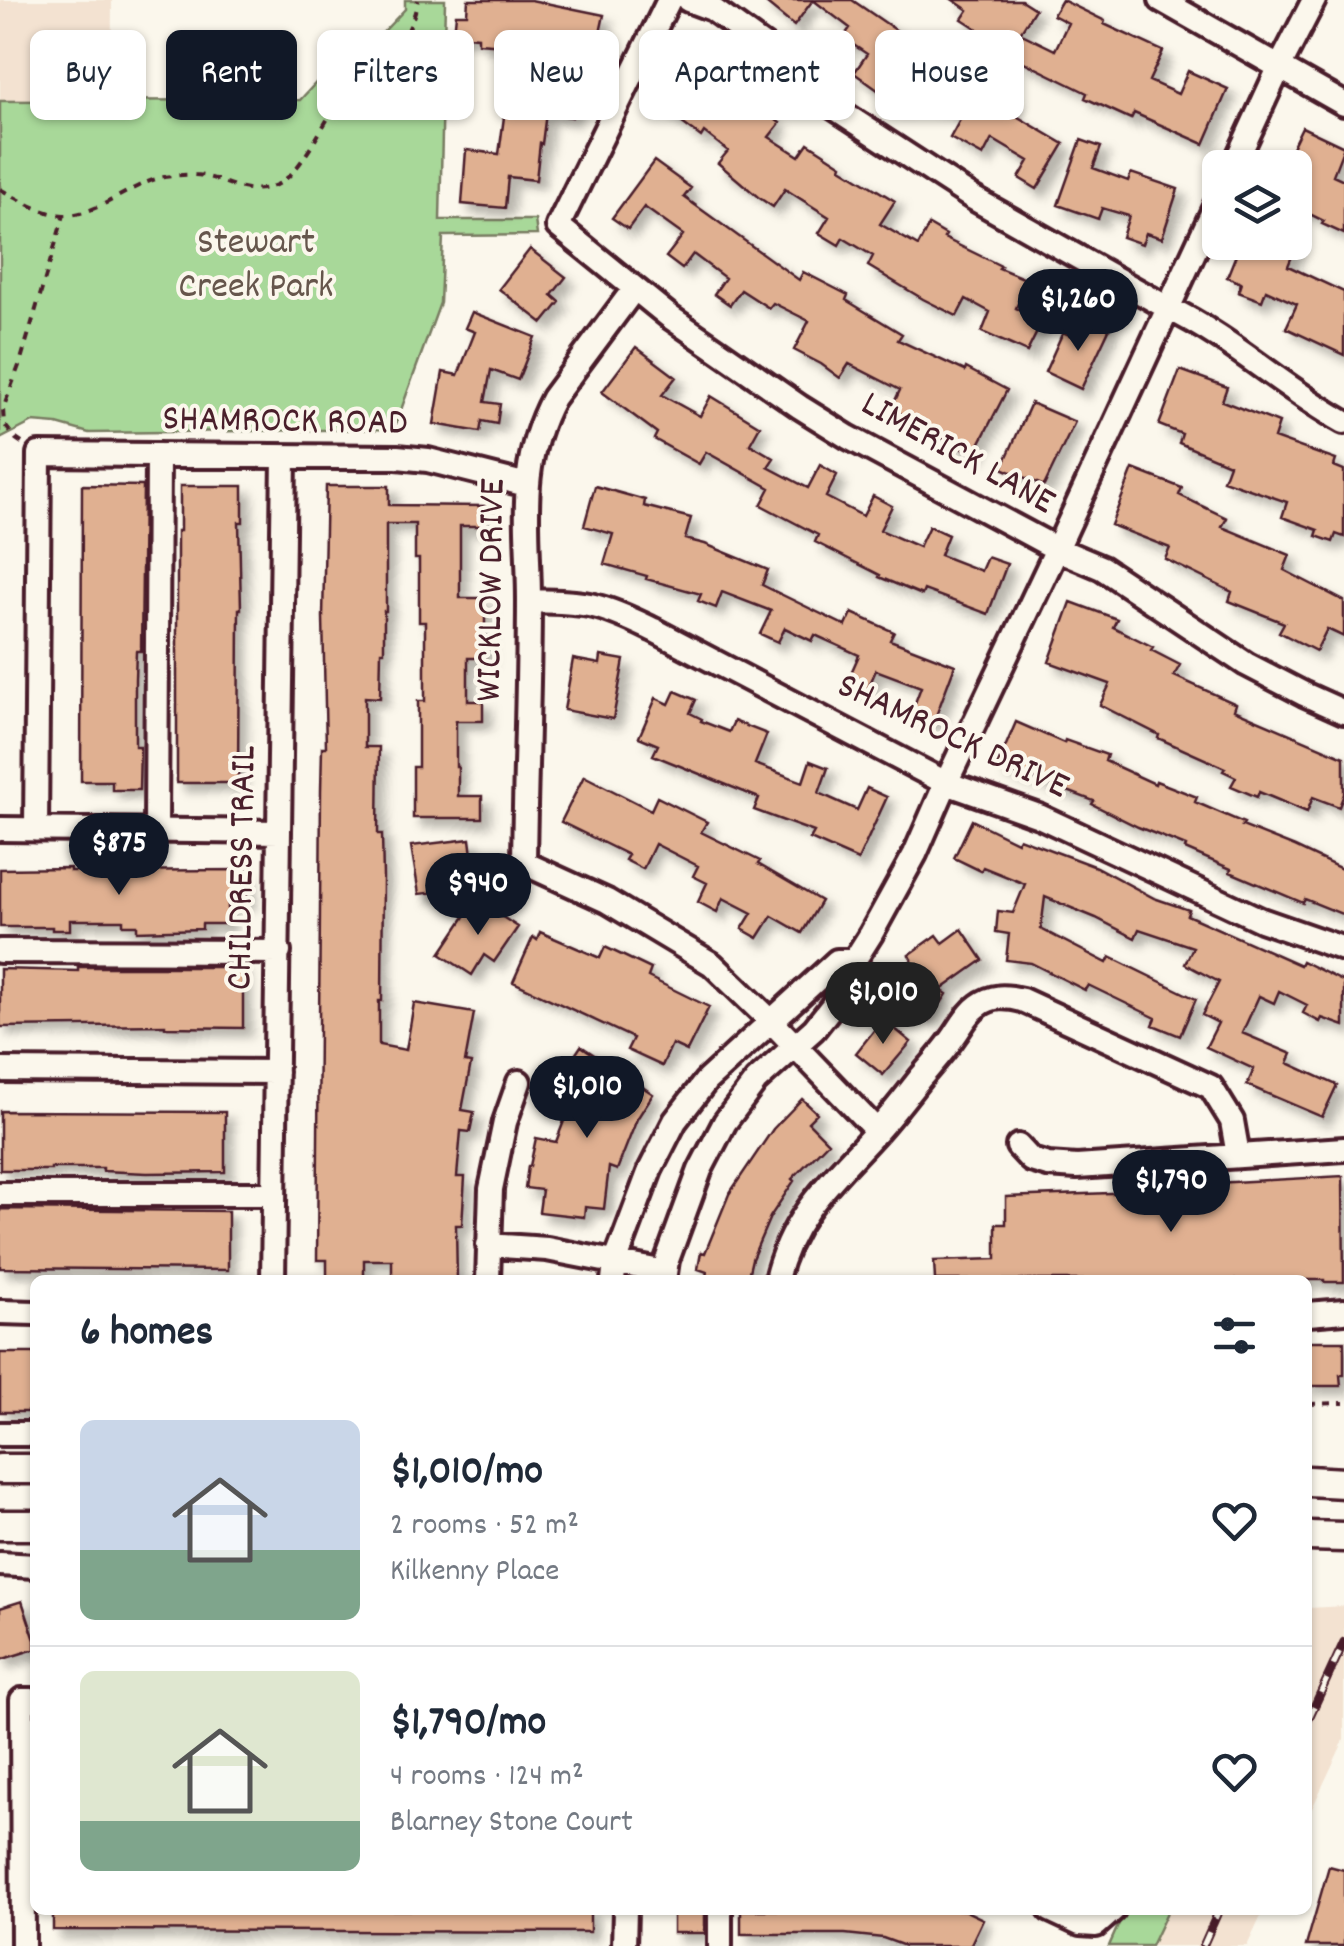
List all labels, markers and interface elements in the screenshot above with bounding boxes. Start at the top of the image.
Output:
chip: Buy [30,30,146,120]
chip: Rent [166,30,297,120]
chip: Filters [317,30,474,120]
chip: New [494,30,619,120]
chip: Apartment [639,30,855,120]
chip: House [875,30,1024,120]
map controls [1202,150,1312,260]
button: layers [1202,150,1312,260]
park label: Stewart Creek Park [178,217,334,316]
pin: $1,260 [997,269,1159,354]
text: $1,260 [1040,278,1116,324]
street label: LIMERICK LANE [850,379,1064,531]
street label: SHAMROCK ROAD [162,393,408,453]
street label: WICKLOW DRIVE [464,478,522,702]
street label: SHAMROCK DRIVE [827,660,1077,816]
street label: CHILDRESS TRAIL [214,745,274,991]
pin: $875 [60,813,178,898]
text: $875 [91,822,147,868]
pin: $940 [419,853,537,938]
text: $940 [447,862,509,908]
pin: $1,010 [802,962,964,1047]
text: $1,010 [847,971,919,1017]
pin: $1,010 [506,1056,668,1141]
text: $1,010 [551,1065,623,1111]
pin: $1,790 [1090,1150,1252,1235]
text: $1,790 [1134,1159,1208,1205]
text: 6 homes [80,1305,213,1365]
icon: filters [1207,1308,1262,1363]
text: $1,010/mo [390,1444,543,1504]
icon: home [160,1460,280,1580]
icon: heart [1207,1493,1262,1548]
text: 2 rooms · 52 m² [390,1504,579,1550]
text: Kilkenny Place [390,1550,559,1596]
text: $1,790/mo [390,1695,546,1755]
icon: home [160,1711,280,1831]
icon: heart [1207,1744,1262,1799]
text: 4 rooms · 124 m² [390,1755,584,1801]
text: Blarney Stone Court [390,1801,633,1847]

